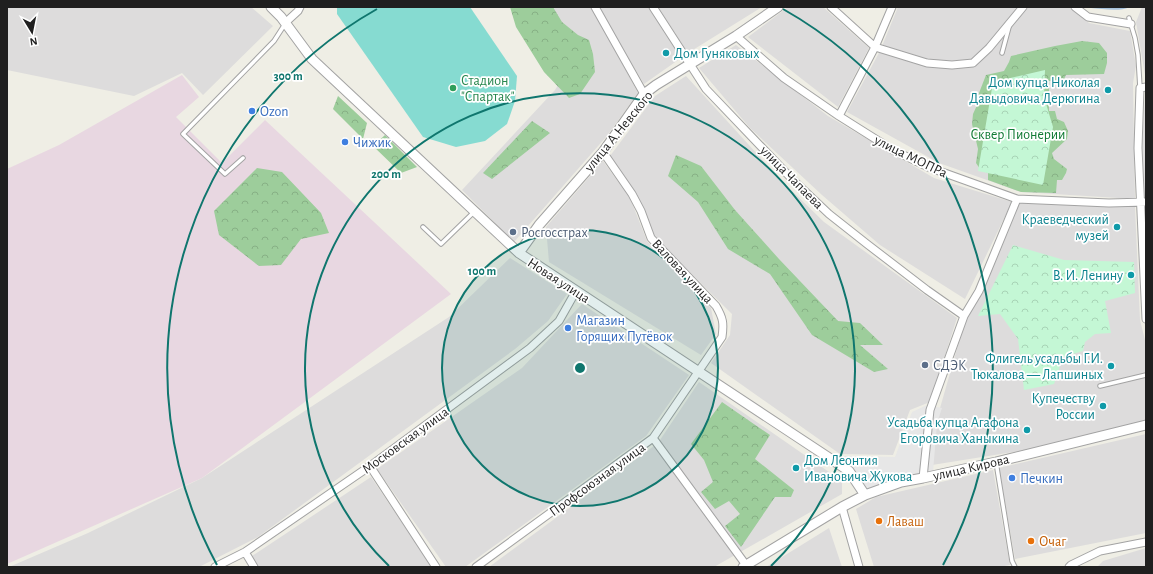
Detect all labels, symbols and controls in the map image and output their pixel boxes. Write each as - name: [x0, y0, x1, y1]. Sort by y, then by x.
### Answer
- north arrow: [12, 12, 52, 52]
- text: N: [29, 35, 38, 47]
- place label: Дом Гуняковых: [674, 47, 759, 61]
- marker: Дом Гуняковых: [661, 48, 671, 58]
- text: 300 m: [273, 70, 303, 82]
- place label: Стадион "Спартак": [461, 74, 515, 104]
- place label: Дом купца Николая Давыдовича Дерюгина: [969, 76, 1101, 106]
- marker: Стадион "Спартак": [448, 83, 458, 93]
- marker: Дом купца Николая Давыдовича Дерюгина: [1103, 85, 1113, 95]
- street label: улица А.Невского: [581, 88, 656, 175]
- place label: Ozon: [260, 105, 288, 119]
- marker: Ozon: [247, 106, 257, 116]
- park label: Сквер Пионерии: [970, 128, 1066, 142]
- street label: улица МОПРа: [871, 133, 950, 181]
- place label: Чижик: [353, 136, 392, 150]
- marker: Чижик: [340, 137, 350, 147]
- street label: улица Чапаева: [756, 143, 826, 212]
- text: 200 m: [371, 168, 401, 180]
- place label: Краеведческий музей: [1022, 213, 1109, 243]
- marker: Краеведческий музей: [1112, 222, 1122, 232]
- place label: Росгосстрах: [521, 226, 588, 240]
- marker: Росгосстрах: [508, 227, 518, 237]
- street label: Валовая улица: [649, 237, 716, 307]
- street label: Новая улица: [525, 256, 593, 306]
- text: 100 m: [468, 265, 496, 277]
- place label: В. И. Ленину: [1053, 269, 1123, 283]
- marker: В. И. Ленину: [1126, 270, 1136, 280]
- place label: Магазин Горящих Путёвок: [576, 314, 673, 344]
- marker: Магазин Горящих Путёвок: [563, 323, 573, 333]
- place label: Флигель усадьбы Г.И. Тюкалова — Лапшиных: [971, 352, 1103, 382]
- place label: СДЭК: [933, 359, 966, 373]
- marker: СДЭК: [920, 360, 930, 370]
- centre of rings: [573, 361, 587, 375]
- marker: Флигель усадьбы Г.И. Тюкалова — Лапшиных: [1106, 361, 1116, 371]
- place label: Купечеству России: [1031, 392, 1095, 422]
- marker: Купечеству России: [1098, 401, 1108, 411]
- street label: Московская улица: [360, 405, 452, 477]
- place label: Усадьба купца Агафона Егоровича Ханыкина: [887, 416, 1020, 446]
- marker: Усадьба купца Агафона Егоровича Ханыкина: [1022, 425, 1032, 435]
- street label: Профсоюзная улица: [547, 440, 649, 519]
- street label: улица Кирова: [931, 452, 1011, 484]
- place label: Дом Леонтия Ивановича Жукова: [804, 454, 913, 484]
- marker: Дом Леонтия Ивановича Жукова: [791, 463, 801, 473]
- place label: Печкин: [1020, 472, 1063, 486]
- marker: Печкин: [1007, 473, 1017, 483]
- place label: Лаваш: [887, 515, 924, 529]
- marker: Лаваш: [874, 516, 884, 526]
- place label: Очаг: [1039, 535, 1066, 549]
- marker: Очаг: [1026, 536, 1036, 546]

